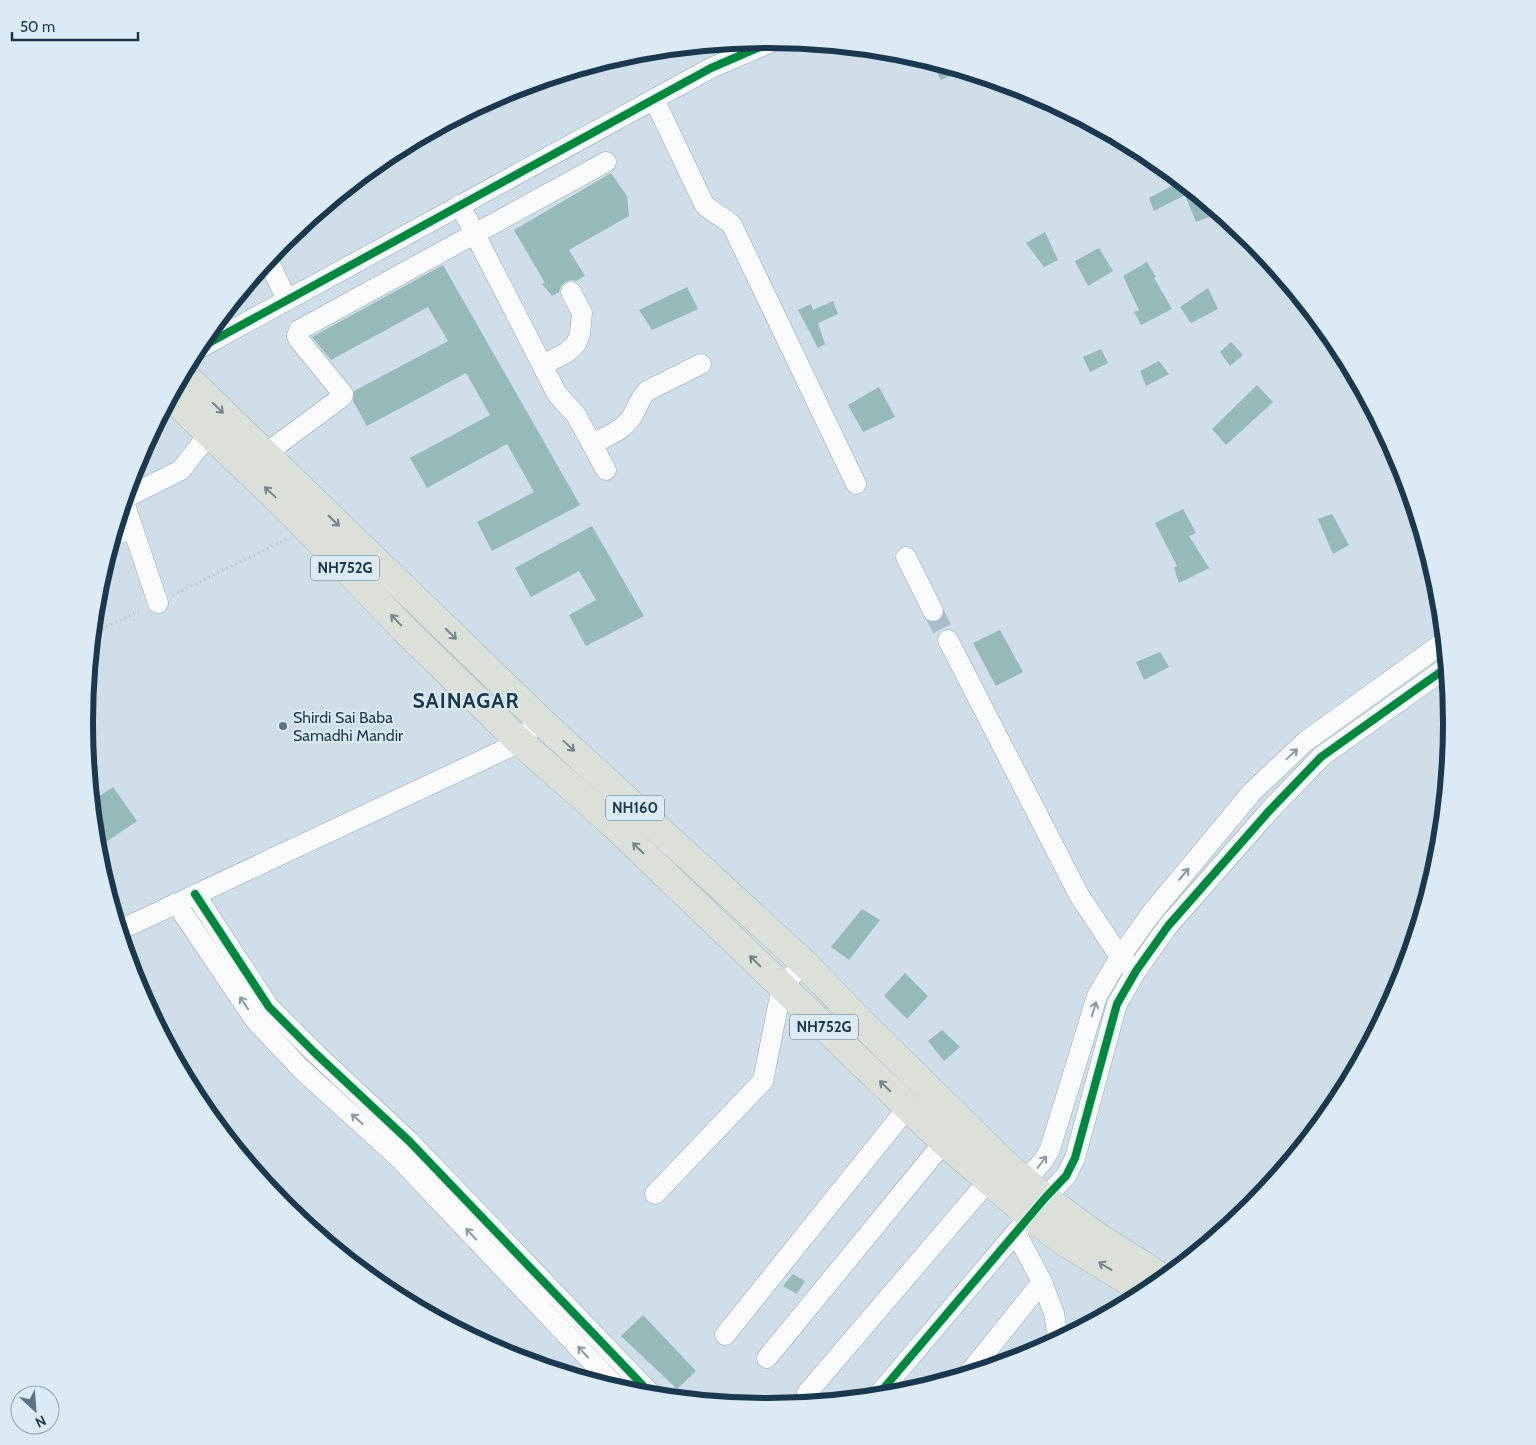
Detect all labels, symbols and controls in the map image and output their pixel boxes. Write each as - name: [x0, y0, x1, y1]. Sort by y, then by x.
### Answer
- scale bar: [12, 10, 139, 42]
- text: 50 m: [20, 18, 55, 36]
- one-way arrow: [211, 402, 224, 414]
- one-way arrow: [263, 486, 276, 498]
- one-way arrow: [328, 515, 340, 527]
- road number: NH752G: [311, 556, 379, 580]
- one-way arrow: [390, 614, 402, 627]
- one-way arrow: [445, 628, 457, 640]
- district label: SAINAGAR: [412, 688, 520, 713]
- place label: Shirdi Sai Baba Samadhi Mandir: [293, 708, 404, 745]
- marker: Shirdi Sai Baba Samadhi Mandir: [277, 720, 289, 732]
- one-way arrow: [562, 740, 575, 752]
- one-way arrow: [1286, 748, 1299, 760]
- road number: NH160: [606, 796, 664, 820]
- one-way arrow: [632, 842, 645, 854]
- one-way arrow: [1178, 868, 1189, 881]
- one-way arrow: [749, 955, 762, 967]
- one-way arrow: [239, 996, 249, 1010]
- one-way arrow: [1089, 1001, 1099, 1017]
- road number: NH752G: [790, 1014, 858, 1040]
- one-way arrow: [879, 1080, 892, 1092]
- one-way arrow: [350, 1113, 363, 1125]
- one-way arrow: [1036, 1156, 1047, 1169]
- one-way arrow: [465, 1228, 477, 1241]
- one-way arrow: [1098, 1260, 1112, 1270]
- one-way arrow: [577, 1346, 589, 1359]
- north arrow: [10, 1385, 60, 1435]
- text: N: [32, 1411, 49, 1432]

